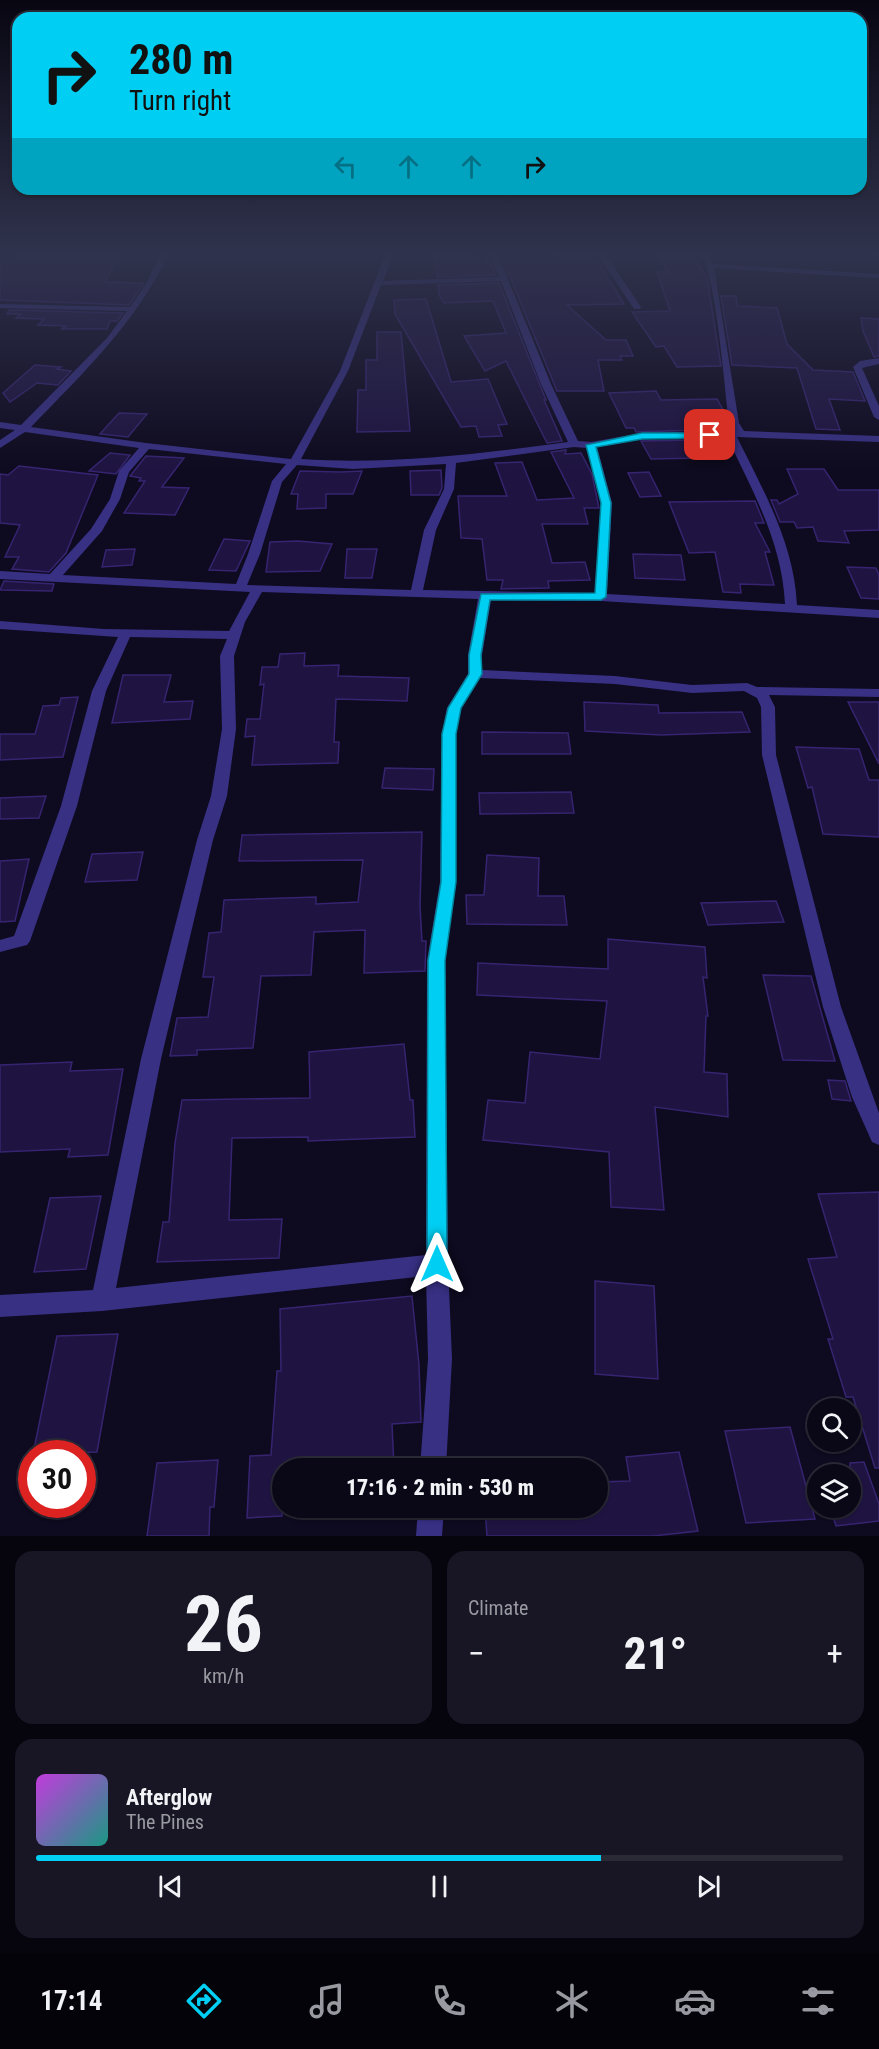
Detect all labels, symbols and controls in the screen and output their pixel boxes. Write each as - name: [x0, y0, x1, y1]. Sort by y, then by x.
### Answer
- text: 280 m: [129, 35, 234, 84]
- icon: right: [30, 36, 108, 114]
- text: Turn right: [129, 85, 231, 117]
- icon: left: [329, 150, 362, 183]
- icon: ahead: [392, 150, 425, 183]
- icon: ahead: [455, 150, 488, 183]
- icon: right: [518, 150, 551, 183]
- pin: [684, 409, 735, 460]
- icon: arrive: [693, 418, 726, 451]
- position arrow: [405, 1232, 469, 1296]
- map controls: [807, 1398, 861, 1518]
- button: search: [807, 1398, 861, 1452]
- speed limit sign: 30: [18, 1440, 96, 1518]
- button: layers: [807, 1464, 861, 1518]
- text: 17:16 · 2 min · 530 m: [346, 1475, 534, 1500]
- text: 26: [184, 1579, 263, 1670]
- text: Climate: [468, 1596, 528, 1620]
- text: 21°: [624, 1627, 687, 1680]
- text: −: [468, 1634, 485, 1673]
- text: +: [827, 1634, 843, 1673]
- text: km/h: [203, 1664, 244, 1688]
- text: Afterglow: [126, 1785, 212, 1810]
- text: The Pines: [126, 1810, 204, 1834]
- icon: previous: [154, 1870, 187, 1903]
- icon: pause: [423, 1870, 456, 1903]
- icon: next: [692, 1870, 725, 1903]
- icon: directions: [183, 1980, 225, 2022]
- icon: music: [306, 1980, 348, 2022]
- icon: phone: [428, 1980, 470, 2022]
- icon: climate: [551, 1980, 593, 2022]
- icon: car: [674, 1980, 716, 2022]
- icon: filters: [797, 1980, 839, 2022]
- text: 17:14: [40, 1985, 102, 2017]

